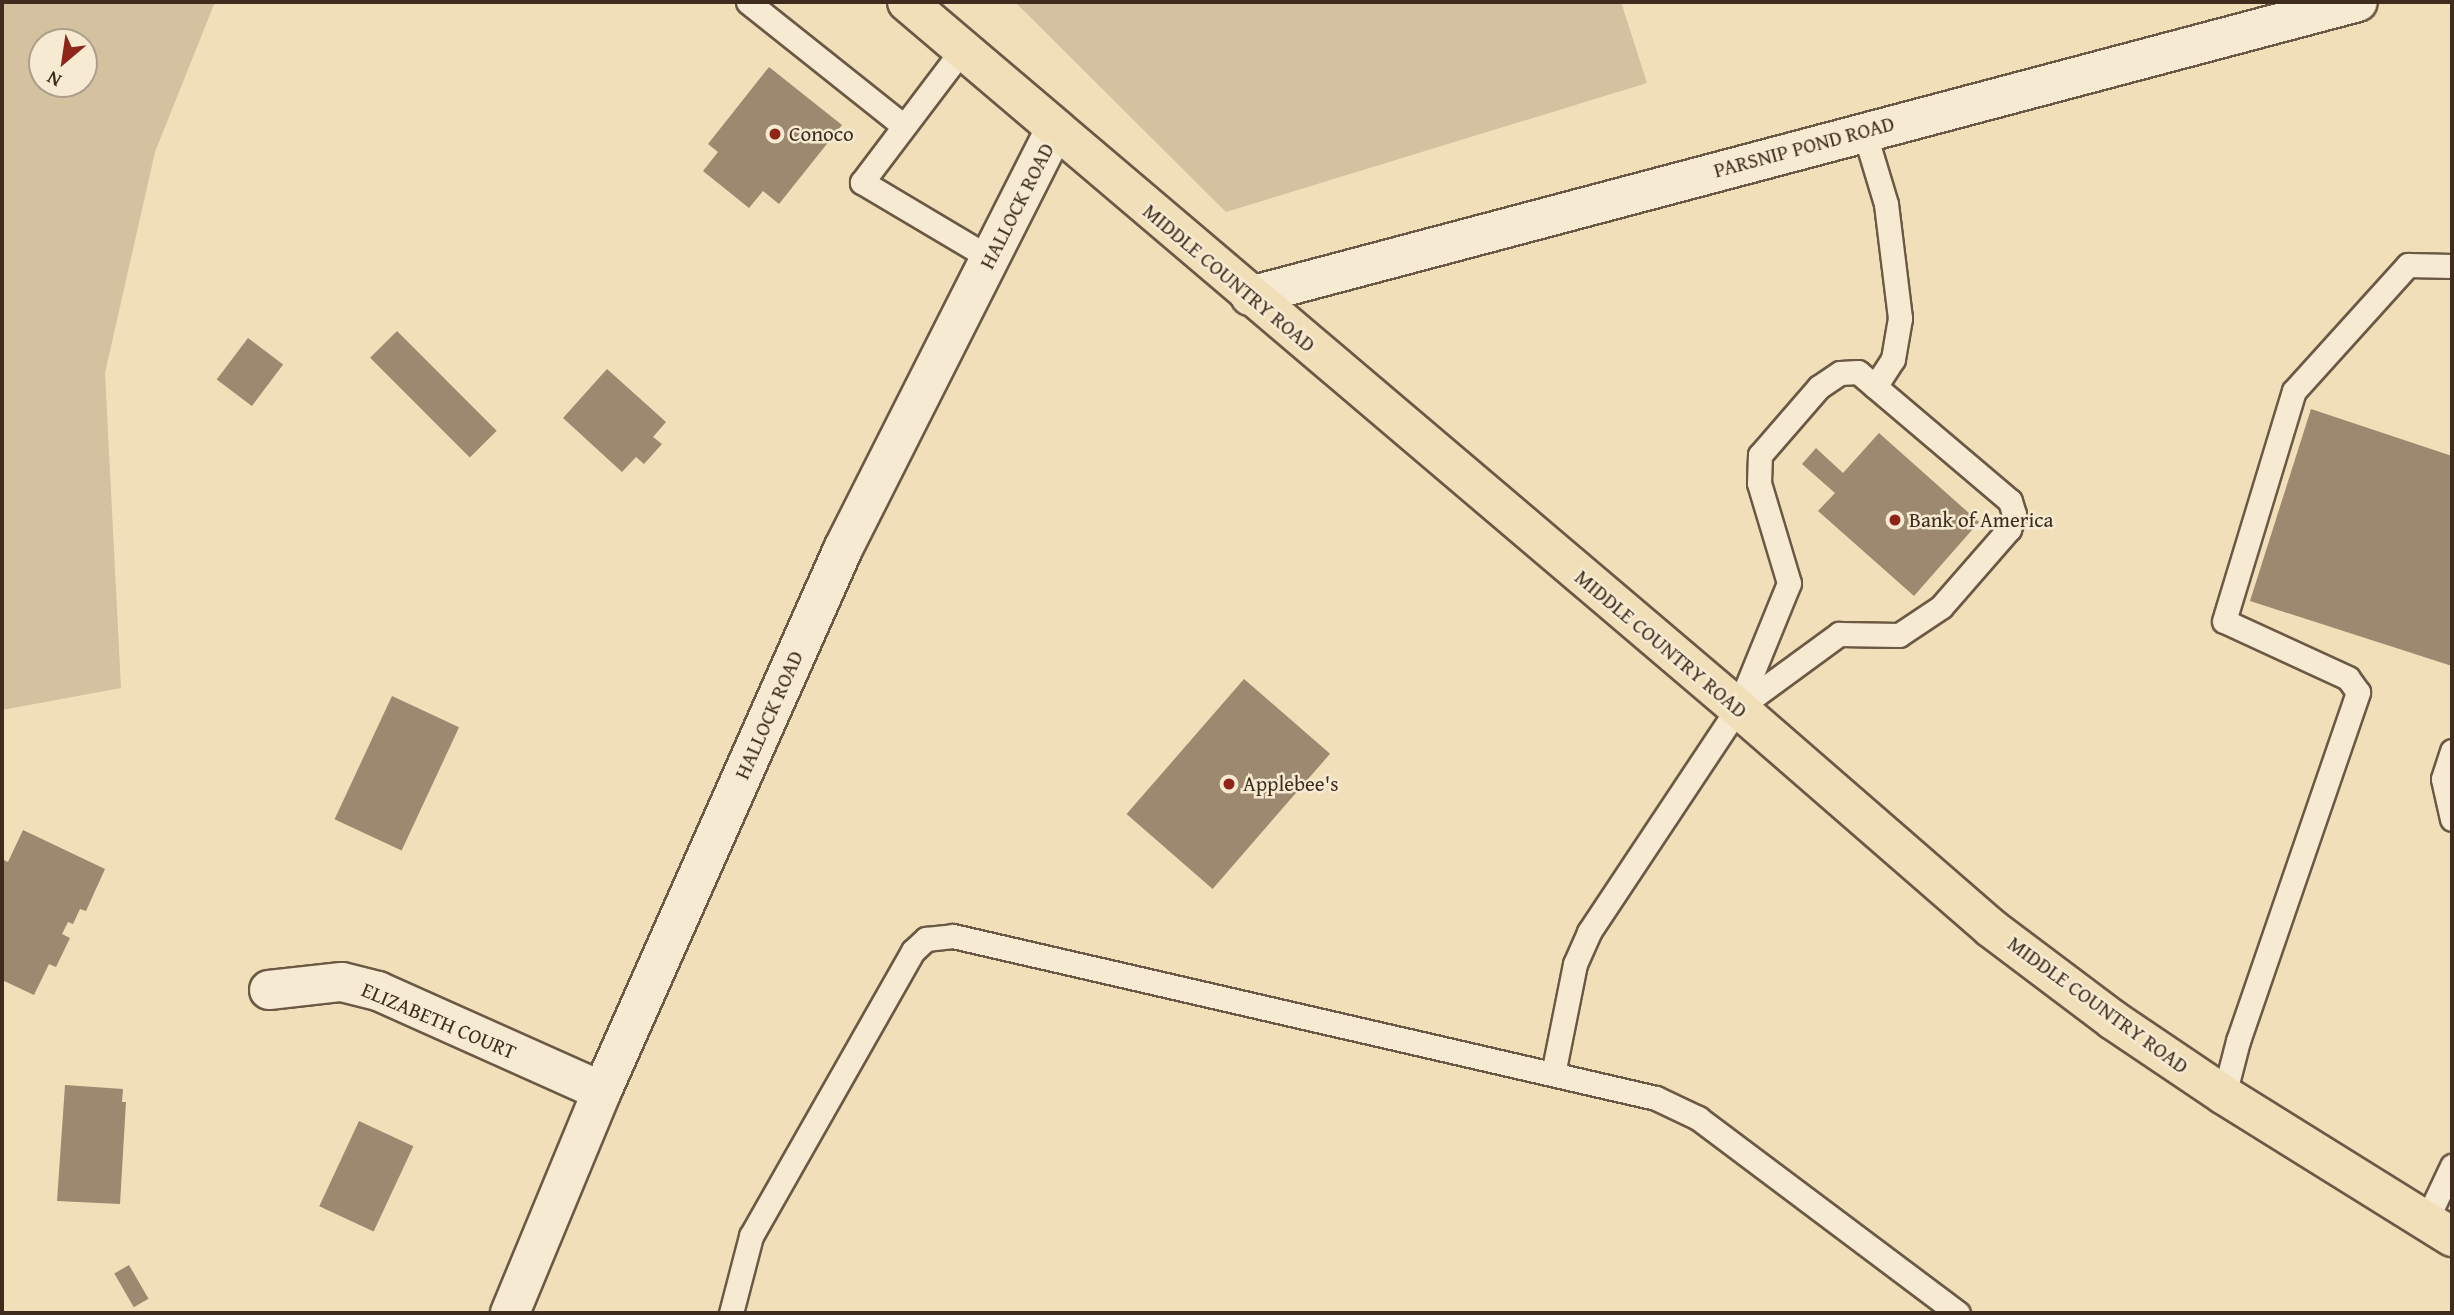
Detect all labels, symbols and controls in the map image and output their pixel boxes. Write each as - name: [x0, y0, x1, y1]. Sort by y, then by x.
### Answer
- north arrow: [28, 28, 98, 98]
- text: N: [41, 64, 66, 95]
- street label: PARSNIP POND ROAD: [1711, 111, 1897, 183]
- place label: Conoco: [789, 121, 854, 147]
- marker: Conoco: [767, 126, 783, 142]
- street label: HALLOCK ROAD: [974, 139, 1060, 273]
- street label: MIDDLE COUNTRY ROAD: [1138, 199, 1320, 357]
- place label: Bank of America: [1909, 507, 2054, 533]
- marker: Bank of America: [1887, 512, 1903, 528]
- street label: MIDDLE COUNTRY ROAD: [1570, 565, 1752, 723]
- street label: HALLOCK ROAD: [729, 647, 809, 783]
- place label: Applebee's: [1243, 771, 1338, 797]
- marker: Applebee's: [1221, 776, 1237, 792]
- street label: MIDDLE COUNTRY ROAD: [2003, 931, 2193, 1079]
- street label: ELIZABETH COURT: [358, 977, 520, 1065]

